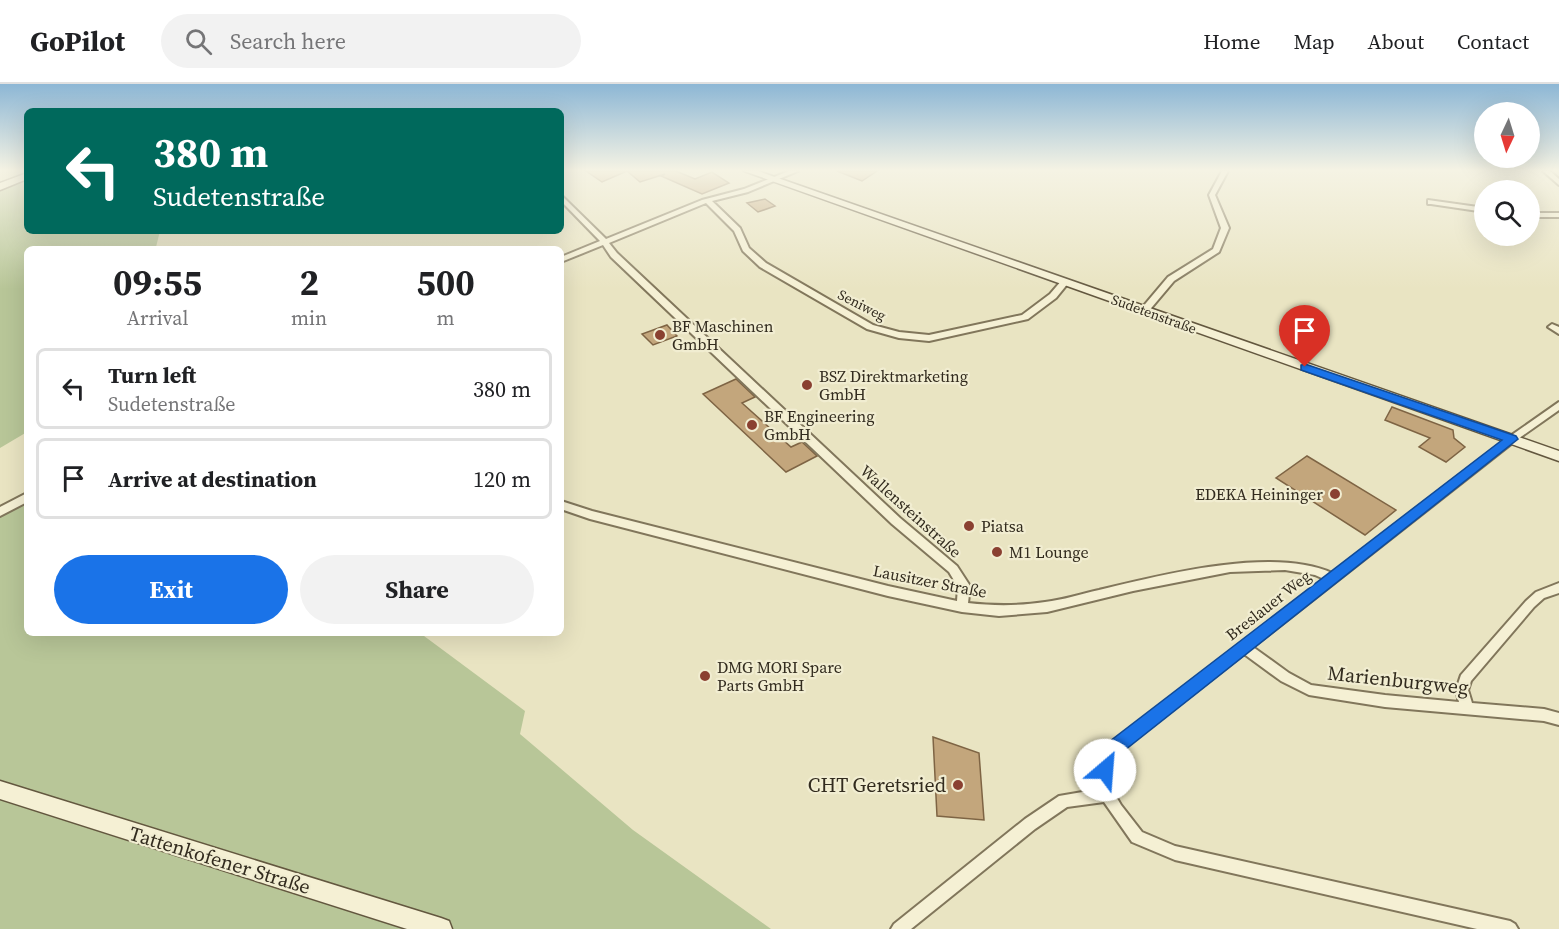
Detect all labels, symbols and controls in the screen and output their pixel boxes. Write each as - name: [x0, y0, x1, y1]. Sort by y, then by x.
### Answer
- search box: [161, 14, 581, 68]
- text: GoPilot: [30, 22, 125, 60]
- icon: search: [182, 25, 215, 58]
- text: Search here: [230, 26, 346, 56]
- text: Home: [1203, 27, 1261, 56]
- text: Map: [1294, 27, 1335, 56]
- text: About: [1368, 27, 1424, 56]
- text: Contact: [1457, 27, 1529, 56]
- north arrow: [1474, 102, 1540, 168]
- map controls: [1474, 102, 1540, 246]
- text: 380 m: [153, 123, 268, 181]
- icon: left: [54, 132, 132, 210]
- text: Sudetenstraße: [153, 178, 325, 215]
- button: search: [1474, 180, 1540, 246]
- text: 09:55: [113, 258, 202, 307]
- text: 2: [299, 258, 319, 307]
- text: 500: [416, 258, 475, 307]
- street label: Seniweg: [834, 284, 890, 326]
- street label: Sudetenstraße: [1109, 289, 1199, 339]
- text: Arrival: [127, 304, 188, 332]
- text: min: [291, 304, 327, 332]
- text: m: [437, 304, 455, 332]
- pin: [1279, 305, 1330, 367]
- icon: arrive: [1288, 314, 1321, 347]
- place label: BF Maschinen GmbH: [672, 315, 774, 355]
- marker: BF Maschinen GmbH: [653, 328, 667, 342]
- text: Turn left: [108, 360, 196, 390]
- place label: BSZ Direktmarketing GmbH: [819, 365, 968, 405]
- icon: left: [57, 372, 90, 405]
- text: 380 m: [473, 374, 531, 404]
- marker: BSZ Direktmarketing GmbH: [800, 378, 814, 392]
- text: Sudetenstraße: [108, 390, 236, 418]
- place label: BF Engineering GmbH: [764, 405, 875, 445]
- marker: BF Engineering GmbH: [745, 418, 759, 432]
- street label: Wallensteinstraße: [856, 460, 966, 562]
- icon: arrive: [57, 462, 90, 495]
- text: Arrive at destination: [108, 464, 317, 494]
- text: 120 m: [473, 464, 531, 494]
- place label: EDEKA Heininger: [1195, 483, 1323, 505]
- marker: EDEKA Heininger: [1328, 487, 1342, 501]
- place label: Piatsa: [981, 515, 1025, 537]
- marker: Piatsa: [962, 519, 976, 533]
- place label: M1 Lounge: [1009, 541, 1089, 563]
- marker: M1 Lounge: [990, 545, 1004, 559]
- button: Exit: [54, 555, 288, 624]
- button: Share: [300, 555, 534, 624]
- street label: Lausitzer Straße: [871, 559, 989, 603]
- street label: Breslauer Weg: [1221, 565, 1315, 645]
- place label: DMG MORI Spare Parts GmbH: [717, 656, 842, 696]
- street label: Marienburgweg: [1326, 659, 1470, 701]
- marker: DMG MORI Spare Parts GmbH: [698, 669, 712, 683]
- position arrow: [1073, 738, 1137, 802]
- place label: CHT Geretsried: [808, 771, 947, 799]
- marker: CHT Geretsried: [951, 778, 965, 792]
- street label: Tattenkofener Straße: [126, 819, 314, 901]

